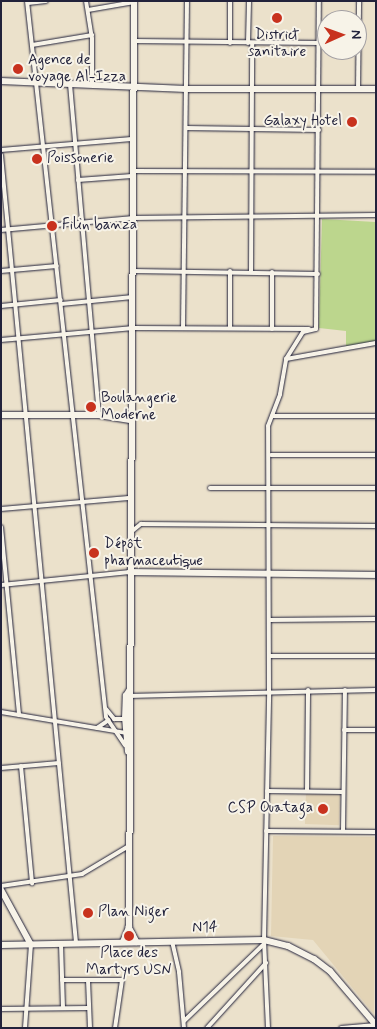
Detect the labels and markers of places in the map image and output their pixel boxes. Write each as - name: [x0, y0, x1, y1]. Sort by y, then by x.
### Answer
- marker: District sanitaire: [271, 12, 283, 24]
- place label: District sanitaire: [248, 26, 306, 61]
- place label: Agence de voyage Al-Izza: [28, 51, 126, 86]
- marker: Agence de voyage Al-Izza: [12, 63, 24, 75]
- place label: Galaxy Hotel: [264, 113, 342, 131]
- marker: Galaxy Hotel: [346, 116, 358, 128]
- place label: Poissonerie: [47, 150, 114, 168]
- marker: Poissonerie: [31, 153, 43, 165]
- place label: Filin banza: [62, 217, 132, 235]
- marker: Filin banza: [46, 220, 58, 232]
- place label: Boulangerie Moderne: [101, 389, 177, 424]
- marker: Boulangerie Moderne: [85, 401, 97, 413]
- place label: Dépôt pharmaceutique: [104, 535, 203, 570]
- marker: Dépôt pharmaceutique: [88, 547, 100, 559]
- place label: CSP Ouataga: [228, 800, 313, 818]
- marker: CSP Ouataga: [317, 803, 329, 815]
- place label: Plan Niger: [98, 904, 168, 922]
- marker: Plan Niger: [82, 907, 94, 919]
- marker: Place des Martyrs USN: [123, 930, 135, 942]
- place label: Place des Martyrs USN: [86, 944, 172, 979]

